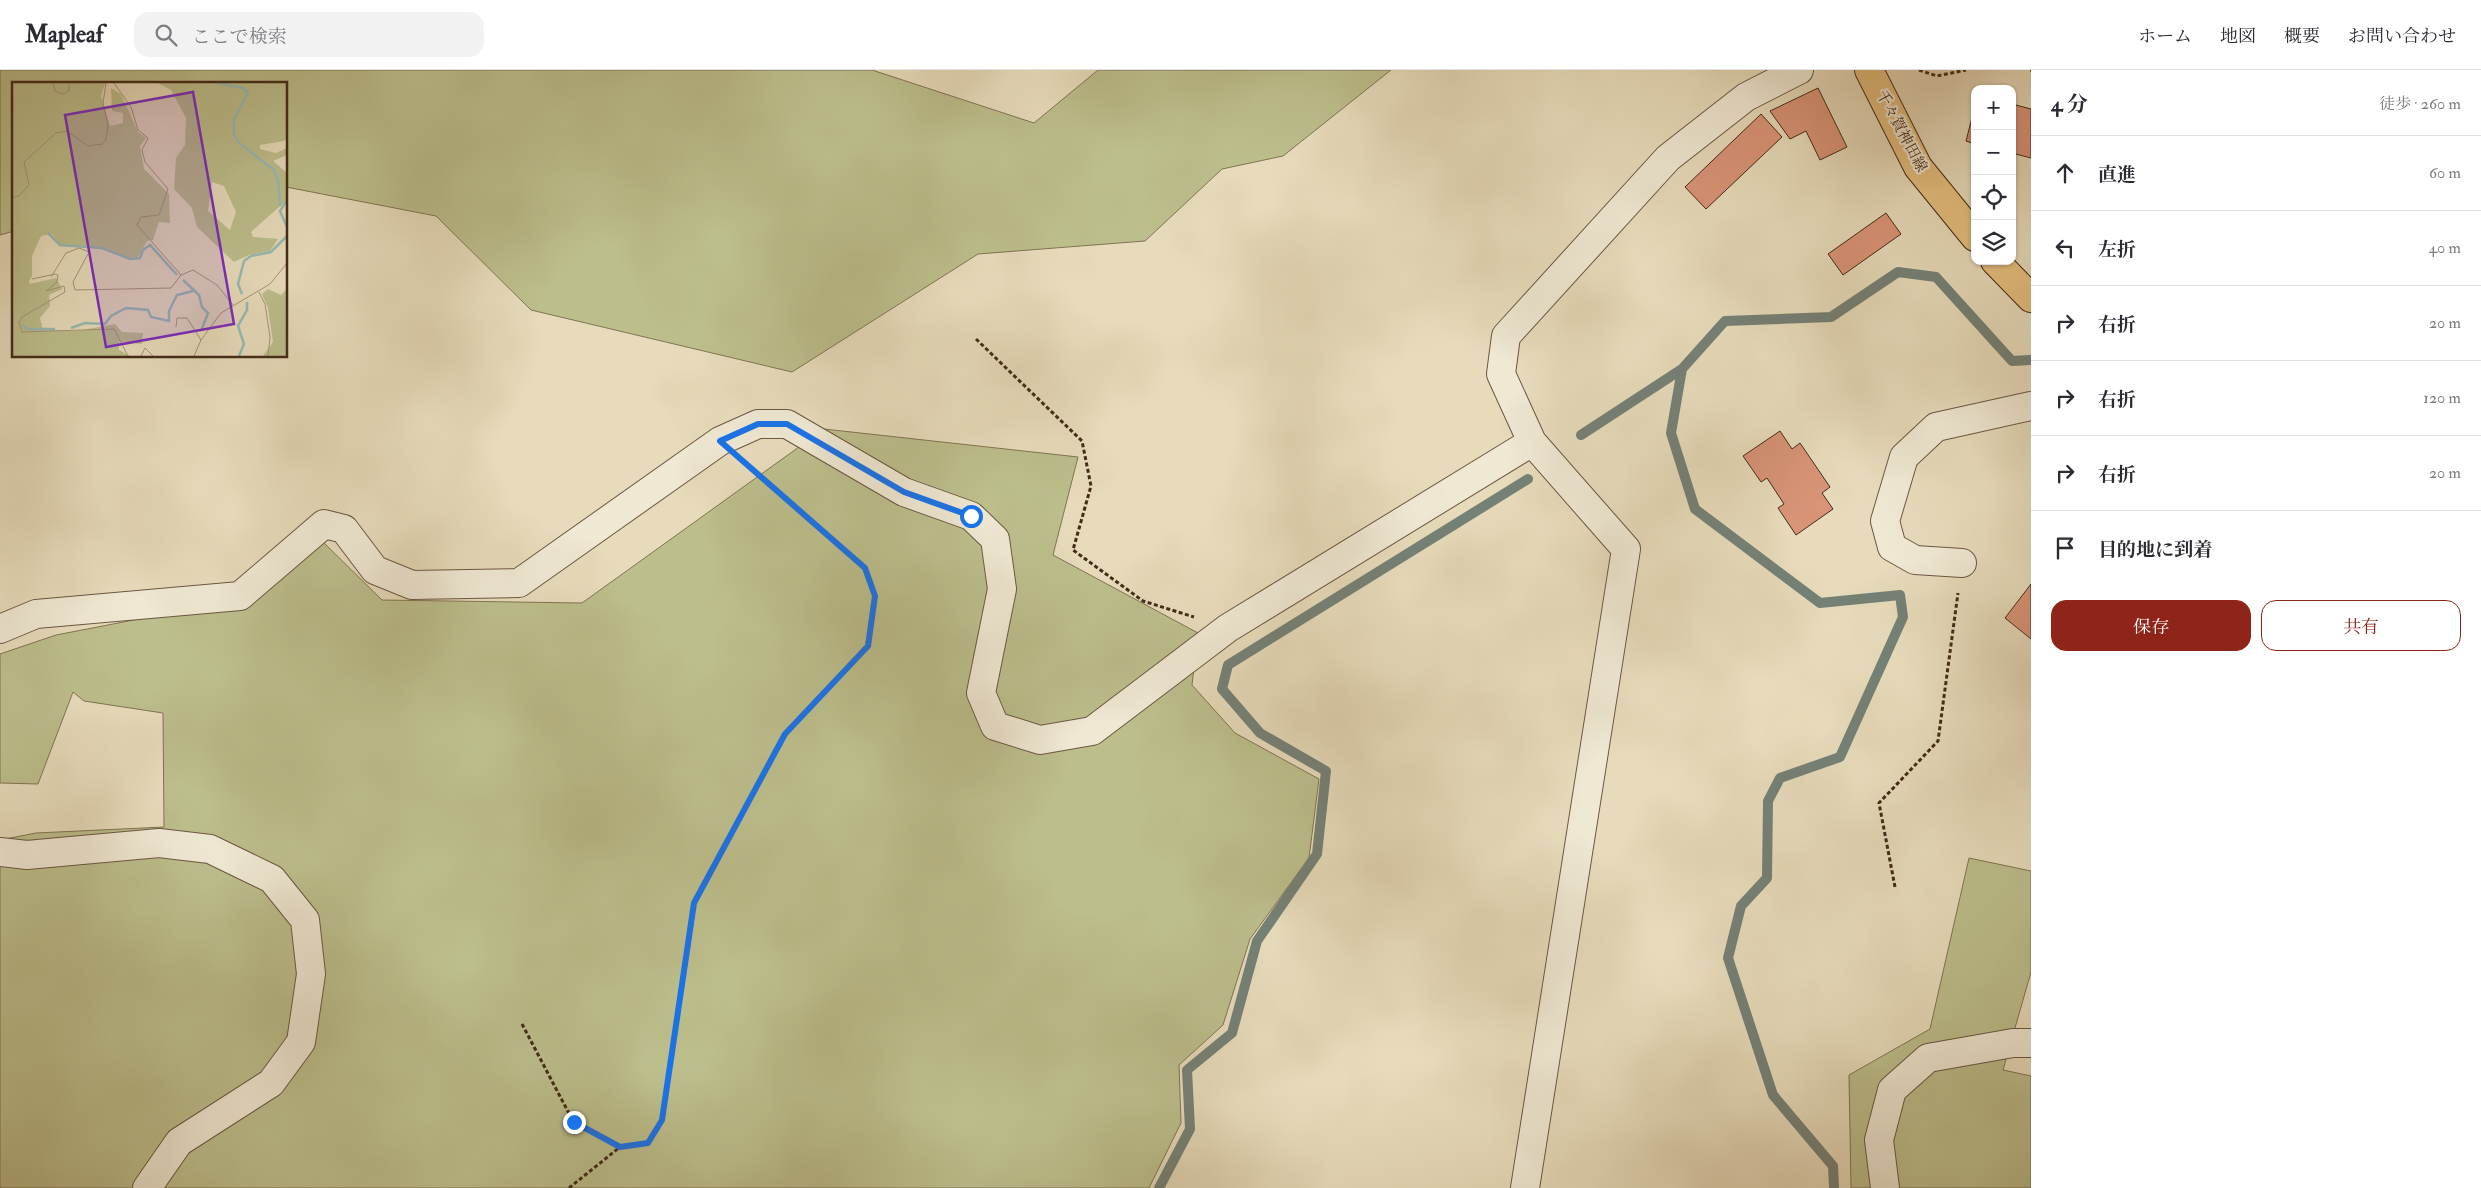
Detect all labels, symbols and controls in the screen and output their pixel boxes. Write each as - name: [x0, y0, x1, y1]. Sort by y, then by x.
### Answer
- search box: [134, 12, 484, 57]
- text: Mapleaf: [25, 19, 104, 50]
- icon: search: [152, 21, 180, 49]
- text: ここで検索: [192, 25, 287, 49]
- text: ホーム: [2138, 25, 2192, 48]
- text: 地図: [2220, 25, 2256, 48]
- text: 概要: [2284, 25, 2320, 48]
- text: お問い合わせ: [2348, 25, 2456, 48]
- inset map: [12, 82, 288, 358]
- map controls: [1971, 85, 2016, 265]
- button: +: [1971, 85, 2016, 130]
- street label: 千々賀神田線: [1872, 87, 1931, 175]
- text: 4 分: [2051, 91, 2088, 118]
- text: 徒歩 · 260 m: [2379, 94, 2461, 114]
- button: −: [1971, 130, 2016, 175]
- icon: ahead: [2051, 159, 2079, 187]
- text: 直進: [2098, 163, 2136, 187]
- text: 60 m: [2429, 163, 2461, 183]
- button: locate: [1971, 175, 2016, 220]
- button: layers: [1971, 220, 2016, 265]
- icon: left: [2051, 234, 2079, 262]
- text: 左折: [2098, 238, 2136, 262]
- text: 40 m: [2428, 238, 2461, 258]
- icon: right: [2051, 309, 2079, 337]
- text: 右折: [2098, 313, 2136, 337]
- text: 20 m: [2429, 313, 2461, 333]
- icon: right: [2051, 384, 2079, 412]
- text: 右折: [2098, 388, 2136, 412]
- text: 120 m: [2423, 388, 2461, 408]
- icon: right: [2051, 459, 2079, 487]
- text: 右折: [2098, 463, 2136, 487]
- text: 20 m: [2429, 463, 2461, 483]
- route start: [960, 505, 983, 528]
- icon: arrive: [2051, 534, 2079, 562]
- text: 目的地に到着: [2098, 538, 2212, 562]
- button: 保存: [2051, 600, 2251, 651]
- button: 共有: [2261, 600, 2461, 651]
- route end: [563, 1111, 586, 1134]

